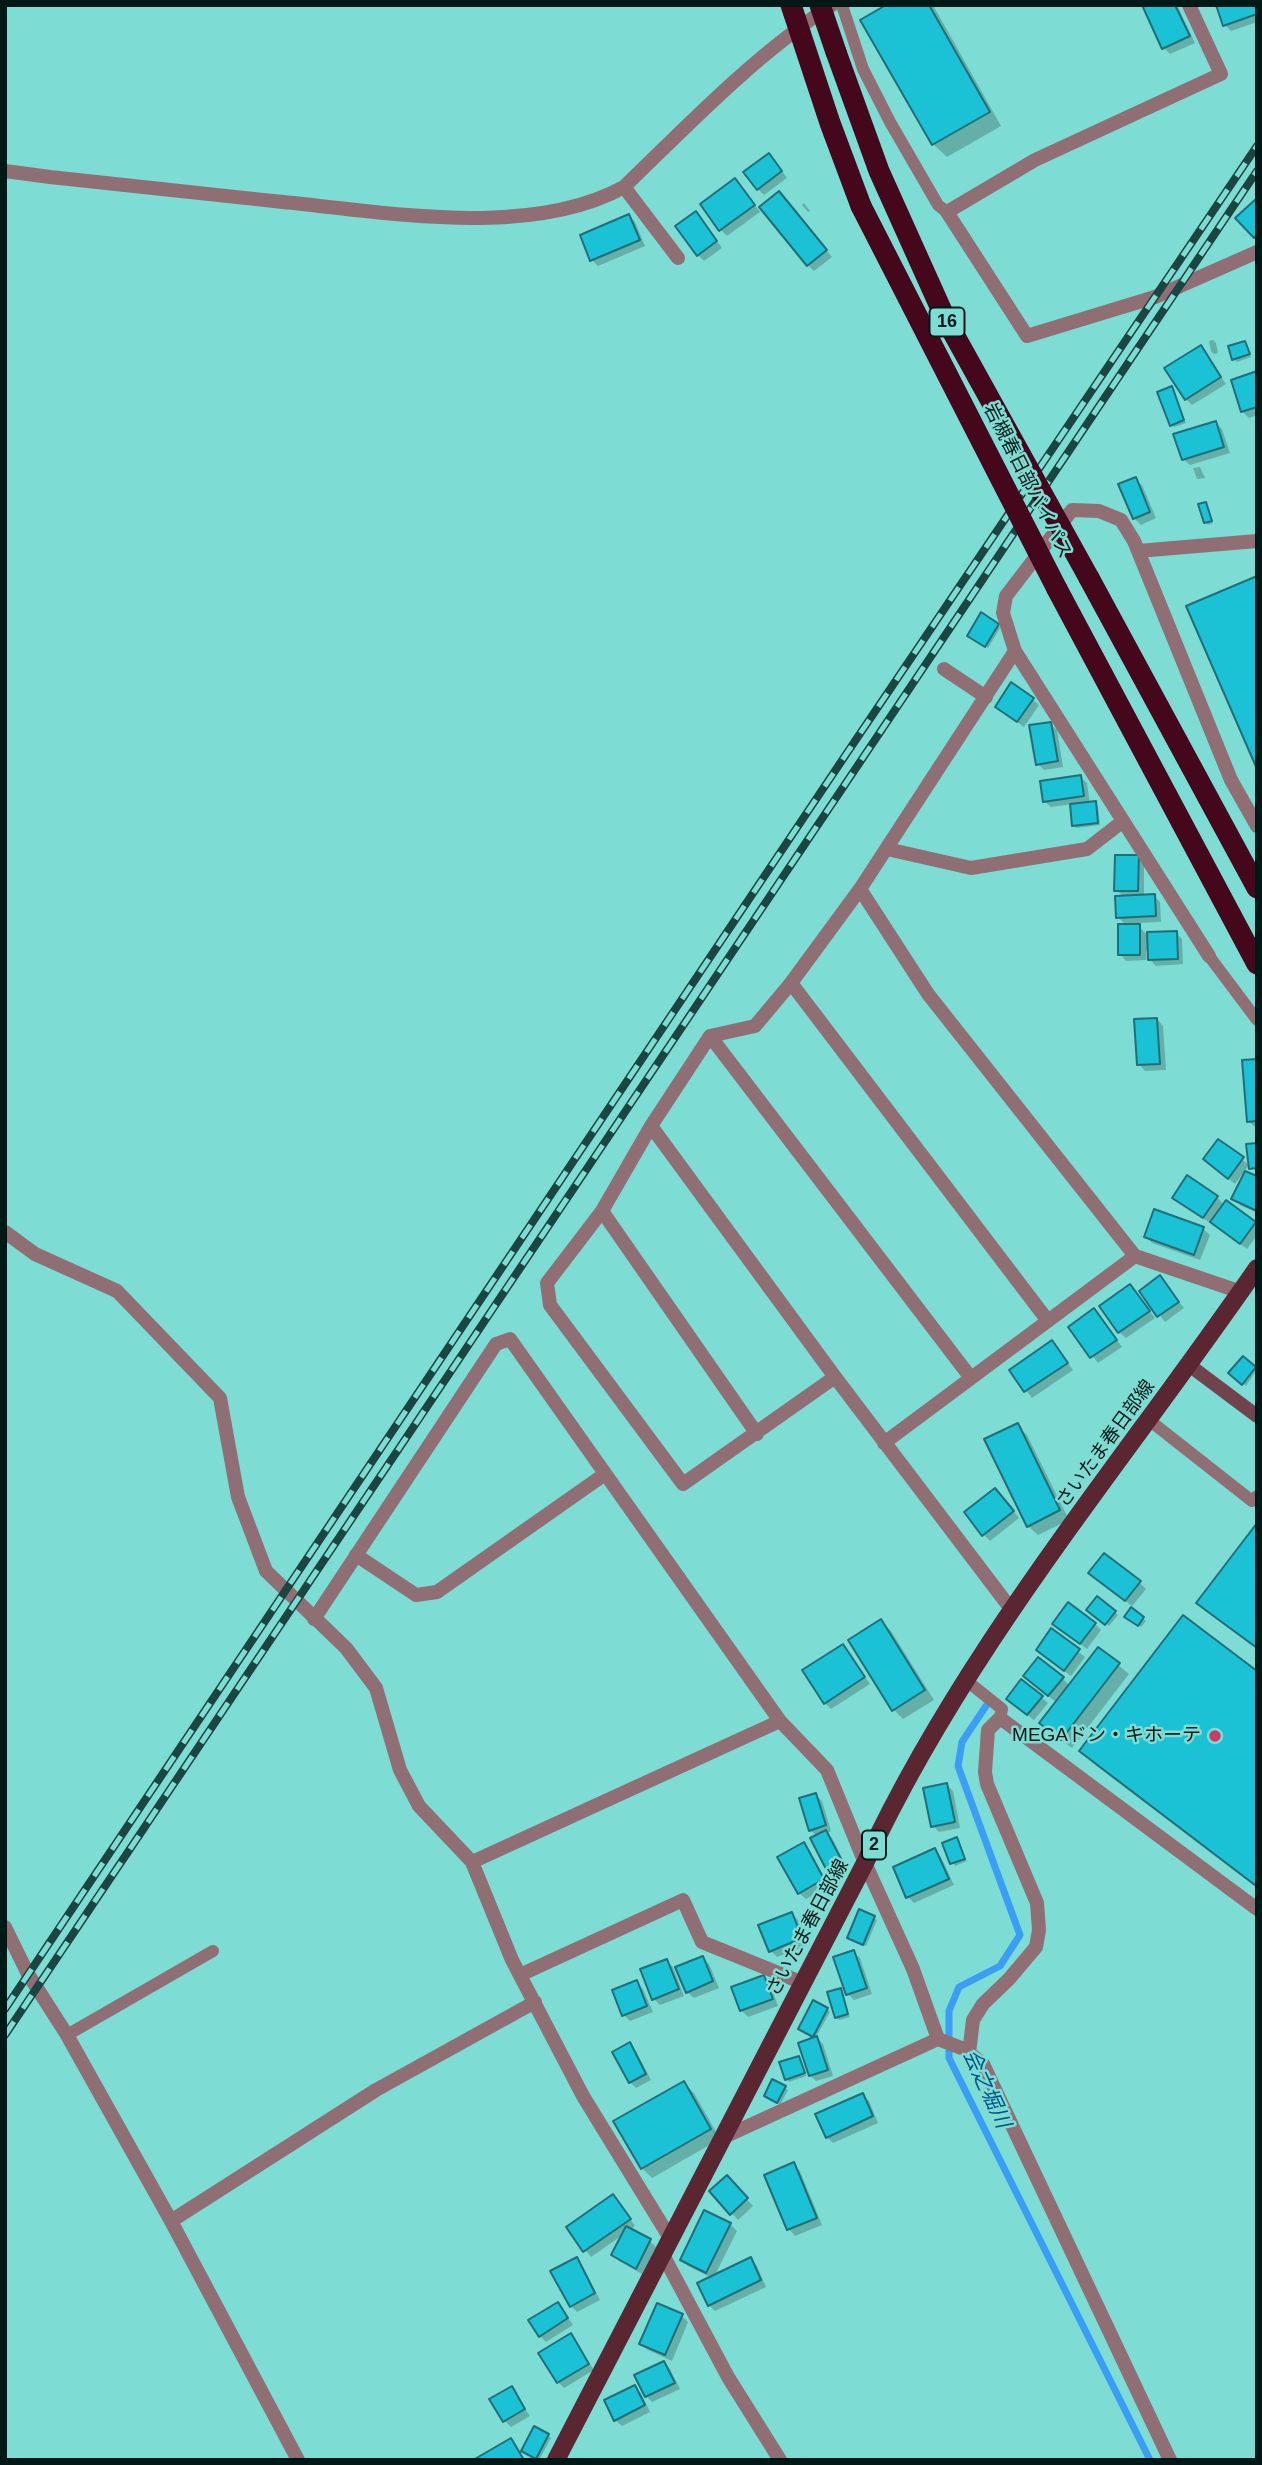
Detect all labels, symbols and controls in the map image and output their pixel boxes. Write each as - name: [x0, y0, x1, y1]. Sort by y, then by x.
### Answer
- road number: 16: [930, 308, 964, 336]
- street label: 岩槻春日部バイパス: [978, 400, 1076, 562]
- street label: さいたま春日部線: [1052, 1376, 1160, 1512]
- place label: MEGAドン・キホーテ: [1012, 1725, 1201, 1747]
- marker: MEGAドン・キホーテ: [1207, 1728, 1223, 1744]
- road number: 2: [862, 1830, 886, 1859]
- street label: さいたま春日部線: [762, 1856, 854, 2000]
- water label: 会之堀川: [957, 2046, 1015, 2132]

